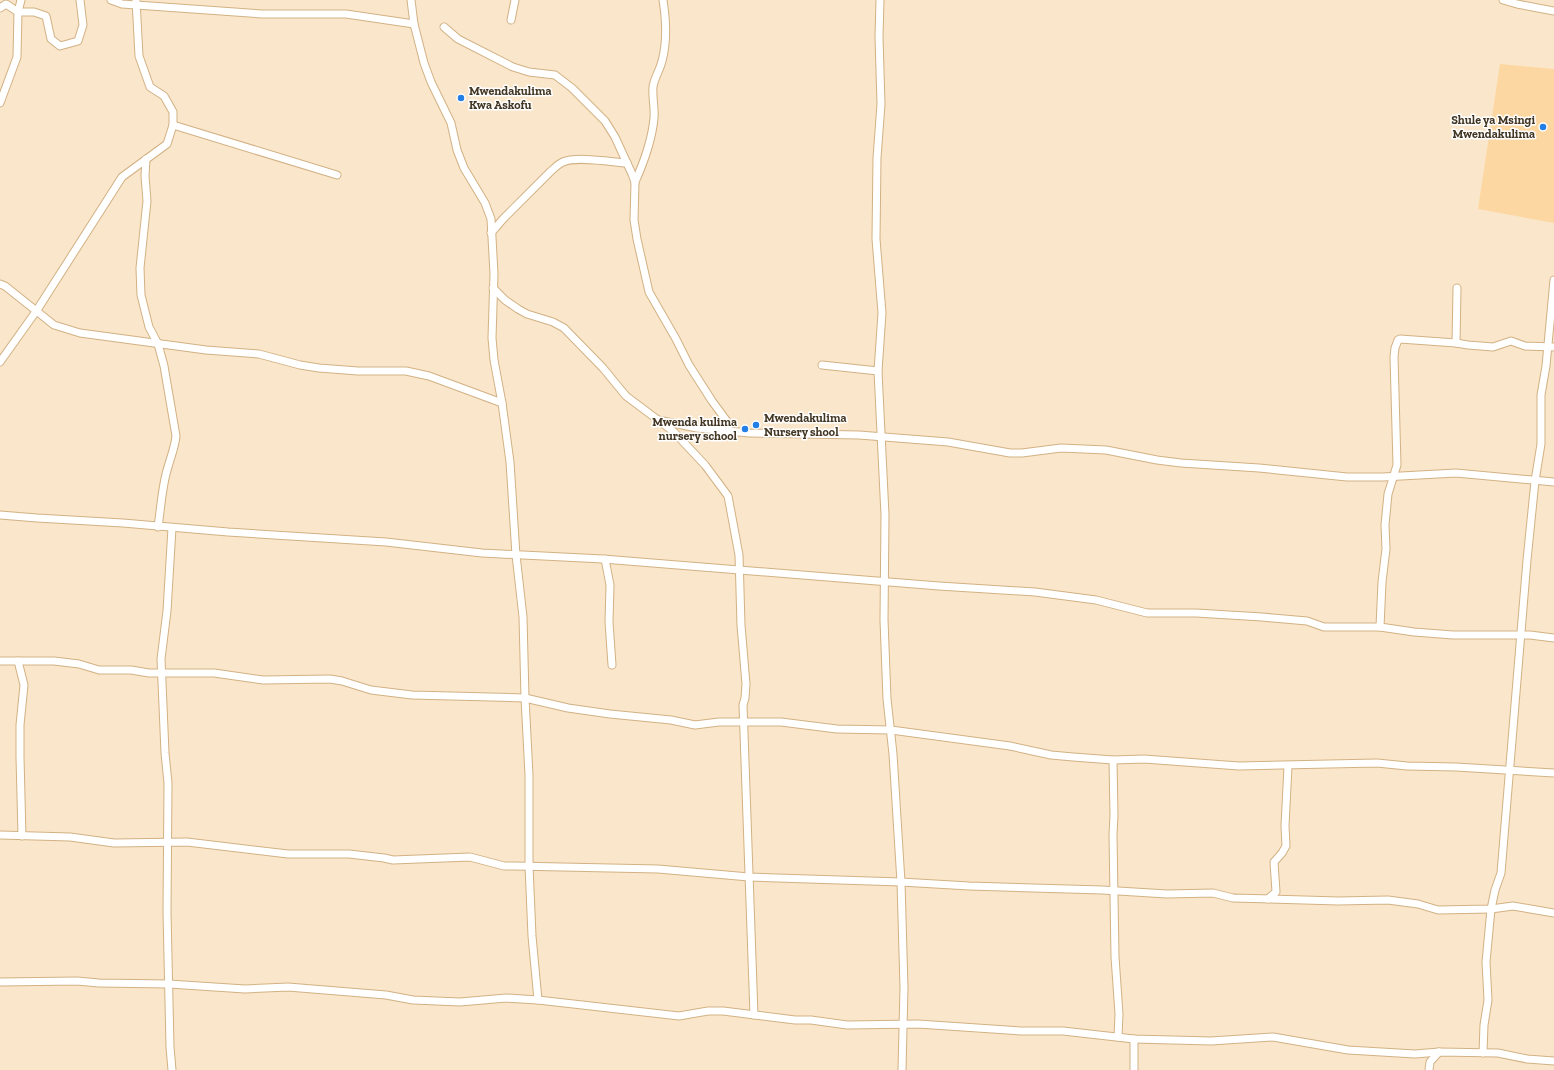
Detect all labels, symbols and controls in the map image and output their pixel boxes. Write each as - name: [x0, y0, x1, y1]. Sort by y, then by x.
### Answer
- place label: Mwendakulima Kwa Askofu: [469, 84, 551, 112]
- marker: Mwendakulima Kwa Askofu: [456, 93, 466, 103]
- place label: Shule ya Msingi Mwendakulima: [1451, 113, 1535, 141]
- marker: Shule ya Msingi Mwendakulima: [1538, 122, 1548, 132]
- place label: Mwendakulima Nursery shool: [764, 411, 846, 439]
- place label: Mwenda kulima nursery school: [652, 415, 738, 443]
- marker: Mwendakulima Nursery shool: [751, 420, 761, 430]
- marker: Mwenda kulima nursery school: [740, 424, 750, 434]

